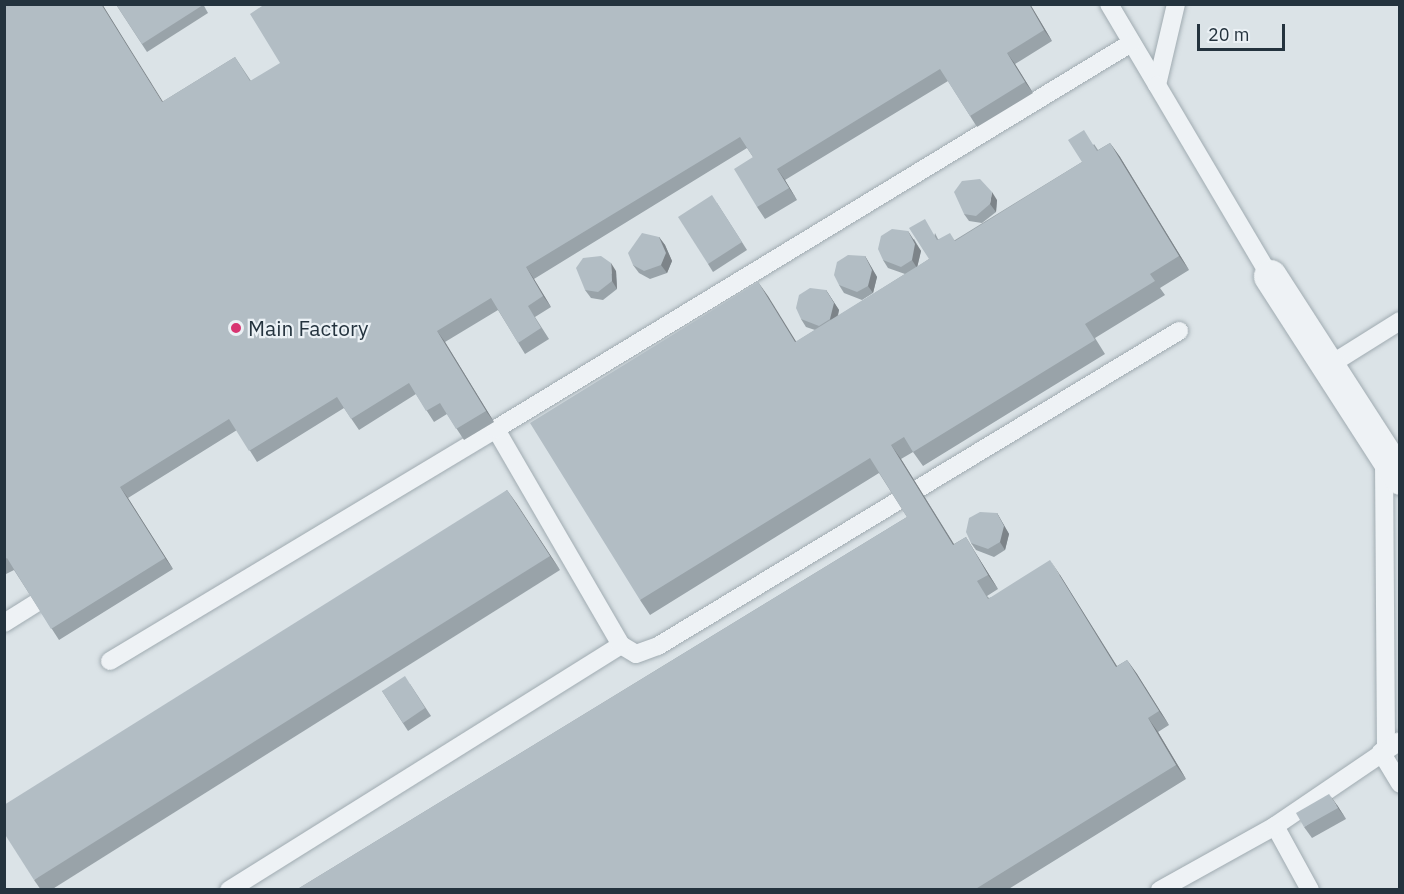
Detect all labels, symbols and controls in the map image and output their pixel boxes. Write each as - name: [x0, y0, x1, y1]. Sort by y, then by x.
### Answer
- scale bar: [1200, 12, 1288, 50]
- text: 20 m: [1208, 23, 1250, 46]
- place label: Main Factory: [248, 315, 369, 341]
- marker: Main Factory: [229, 321, 243, 335]

